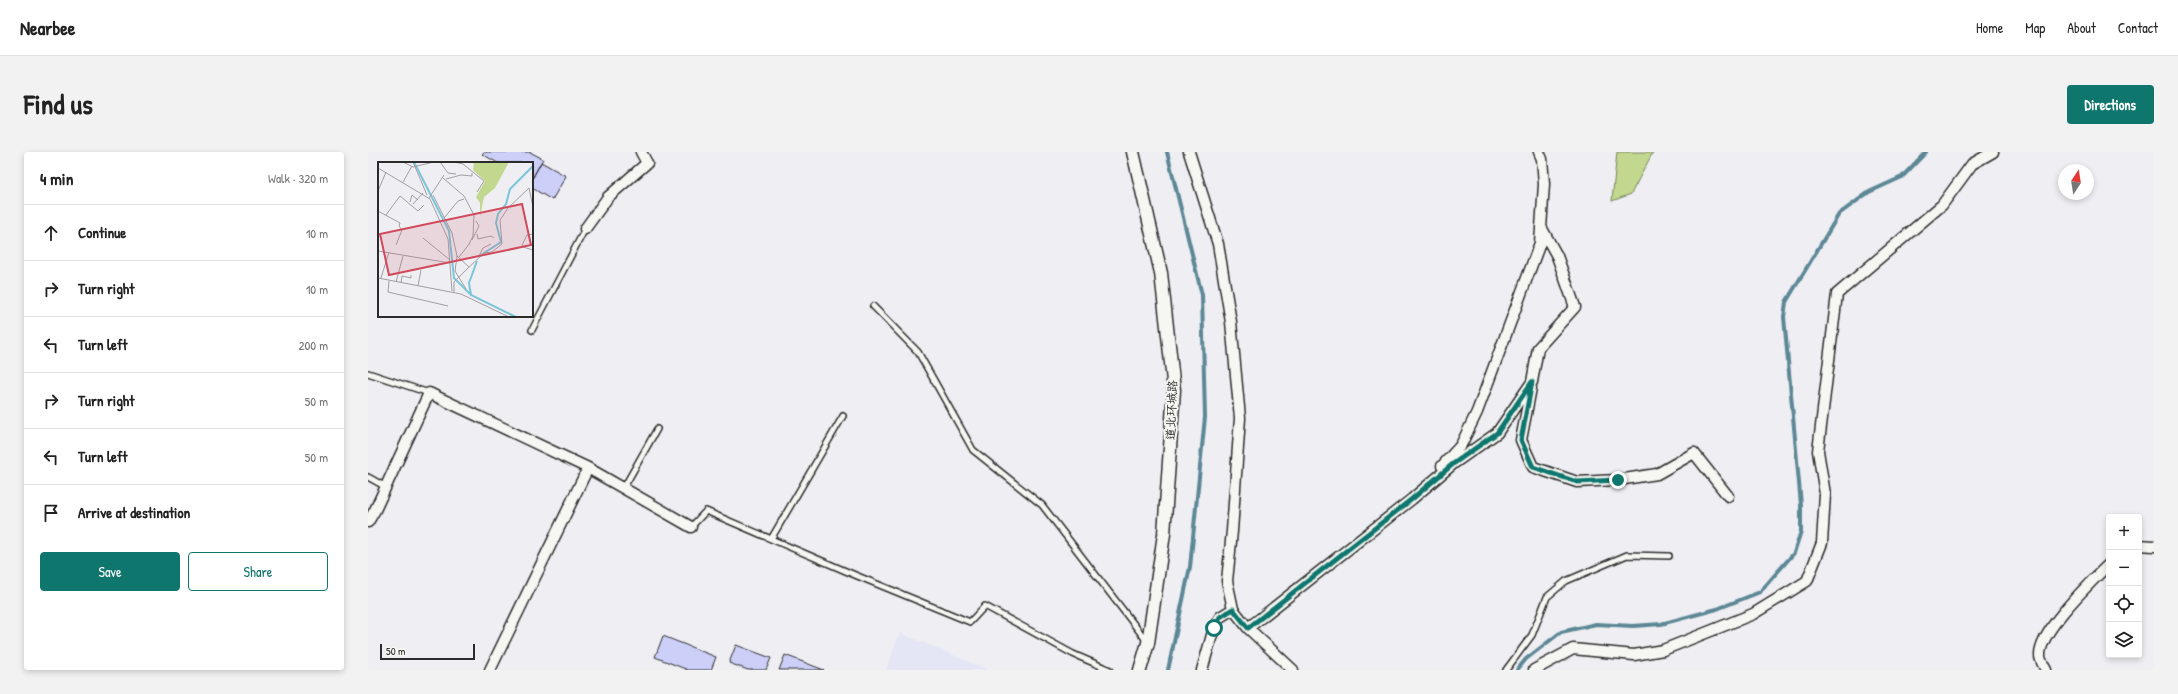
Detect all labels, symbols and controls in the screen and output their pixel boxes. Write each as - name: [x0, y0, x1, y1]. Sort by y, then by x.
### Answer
- text: Nearbee: [20, 15, 75, 41]
- text: Home: [1976, 18, 2003, 37]
- text: Map: [2025, 18, 2045, 37]
- text: About: [2067, 18, 2096, 37]
- text: Contact: [2118, 18, 2158, 37]
- text: Find us: [24, 85, 93, 123]
- button: Directions: [2067, 85, 2154, 124]
- inset map: [378, 162, 533, 317]
- north arrow: [2058, 164, 2094, 200]
- text: 4 min: [40, 167, 73, 190]
- text: Walk · 320 m: [268, 169, 328, 187]
- icon: ahead: [40, 222, 62, 244]
- text: Continue: [78, 222, 126, 243]
- text: 10 m: [306, 224, 328, 242]
- icon: right: [40, 278, 62, 300]
- text: Turn right: [78, 278, 134, 299]
- text: 10 m: [306, 280, 328, 298]
- icon: left: [40, 334, 62, 356]
- text: Turn left: [78, 334, 128, 355]
- text: 200 m: [298, 336, 328, 354]
- street label: 道北环城路: [1161, 380, 1181, 440]
- icon: right: [40, 390, 62, 412]
- text: Turn right: [78, 390, 134, 411]
- text: 50 m: [305, 392, 328, 410]
- icon: left: [40, 446, 62, 468]
- text: Turn left: [78, 446, 128, 467]
- text: 50 m: [305, 448, 328, 466]
- route end: [1609, 471, 1627, 489]
- icon: arrive: [40, 502, 62, 524]
- text: Arrive at destination: [78, 502, 190, 523]
- map controls: [2106, 514, 2142, 658]
- button: +: [2106, 514, 2142, 550]
- button: −: [2106, 550, 2142, 586]
- button: Save: [40, 552, 180, 591]
- button: Share: [188, 552, 328, 591]
- button: locate: [2106, 586, 2142, 622]
- route start: [1205, 619, 1223, 637]
- button: layers: [2106, 622, 2142, 658]
- scale bar: [380, 642, 475, 661]
- text: 50 m: [386, 644, 406, 658]

